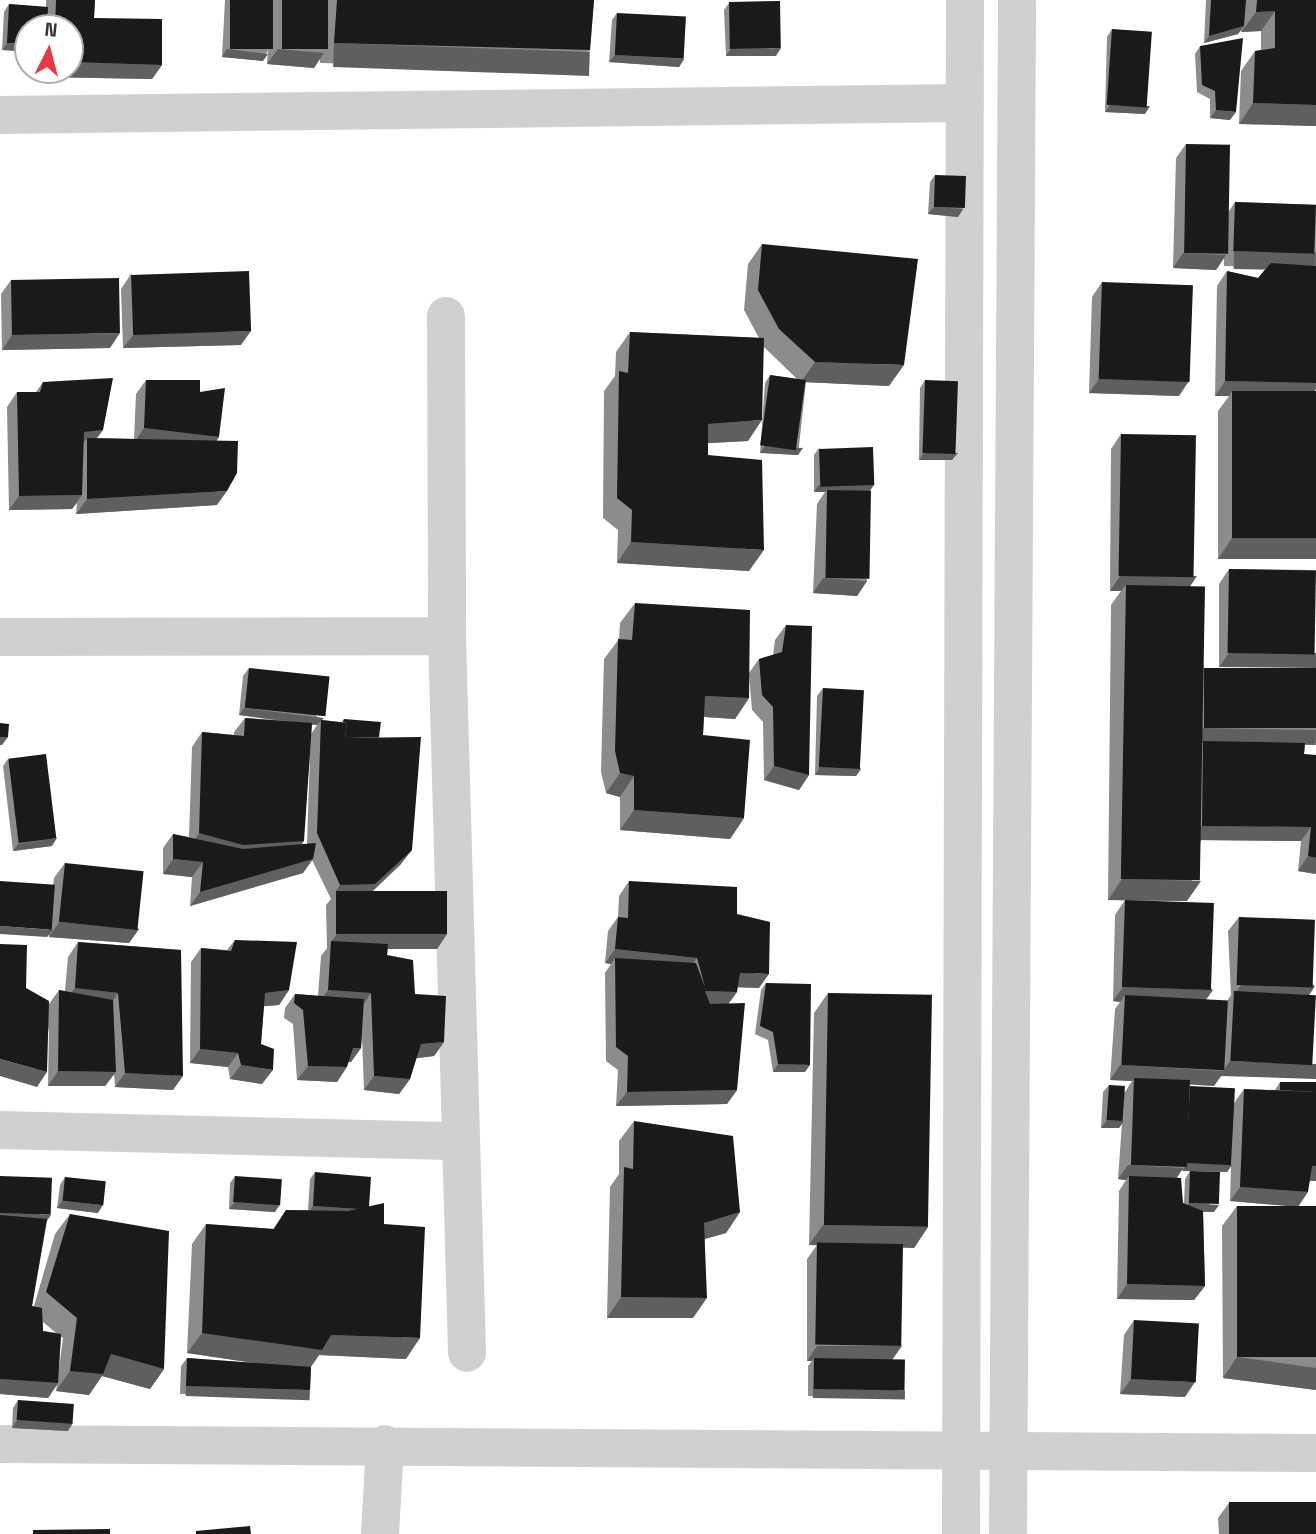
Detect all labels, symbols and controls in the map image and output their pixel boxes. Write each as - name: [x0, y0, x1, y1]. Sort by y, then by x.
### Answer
- north arrow: [14, 14, 84, 84]
- text: N: [43, 17, 59, 43]

